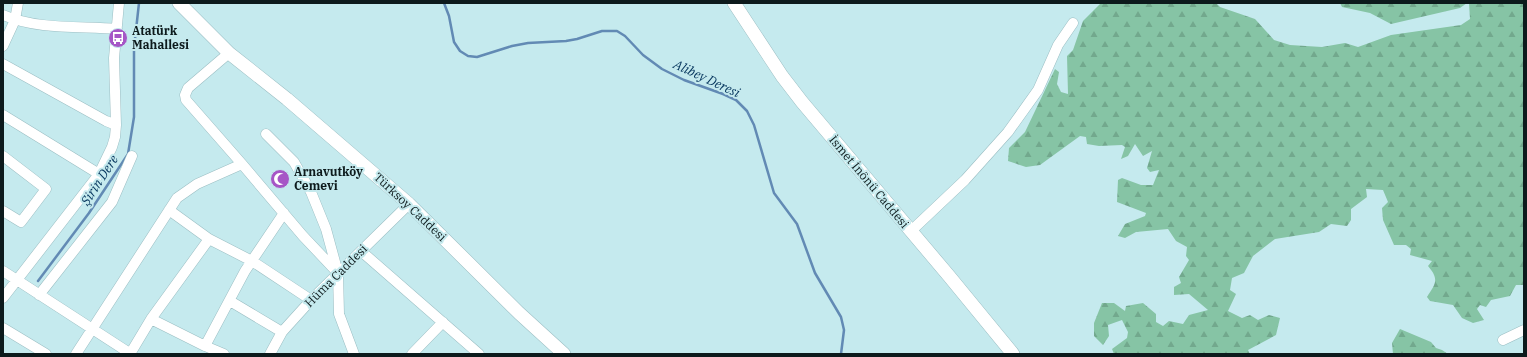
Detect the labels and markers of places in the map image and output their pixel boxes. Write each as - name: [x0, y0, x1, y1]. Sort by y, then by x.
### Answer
- place label: Atatürk Mahallesi: [132, 23, 189, 52]
- bus stop icon: Atatürk Mahallesi: [107, 27, 129, 49]
- place label: Arnavutköy Cemevi: [294, 164, 363, 193]
- mosque icon: Arnavutköy Cemevi: [269, 168, 291, 190]

